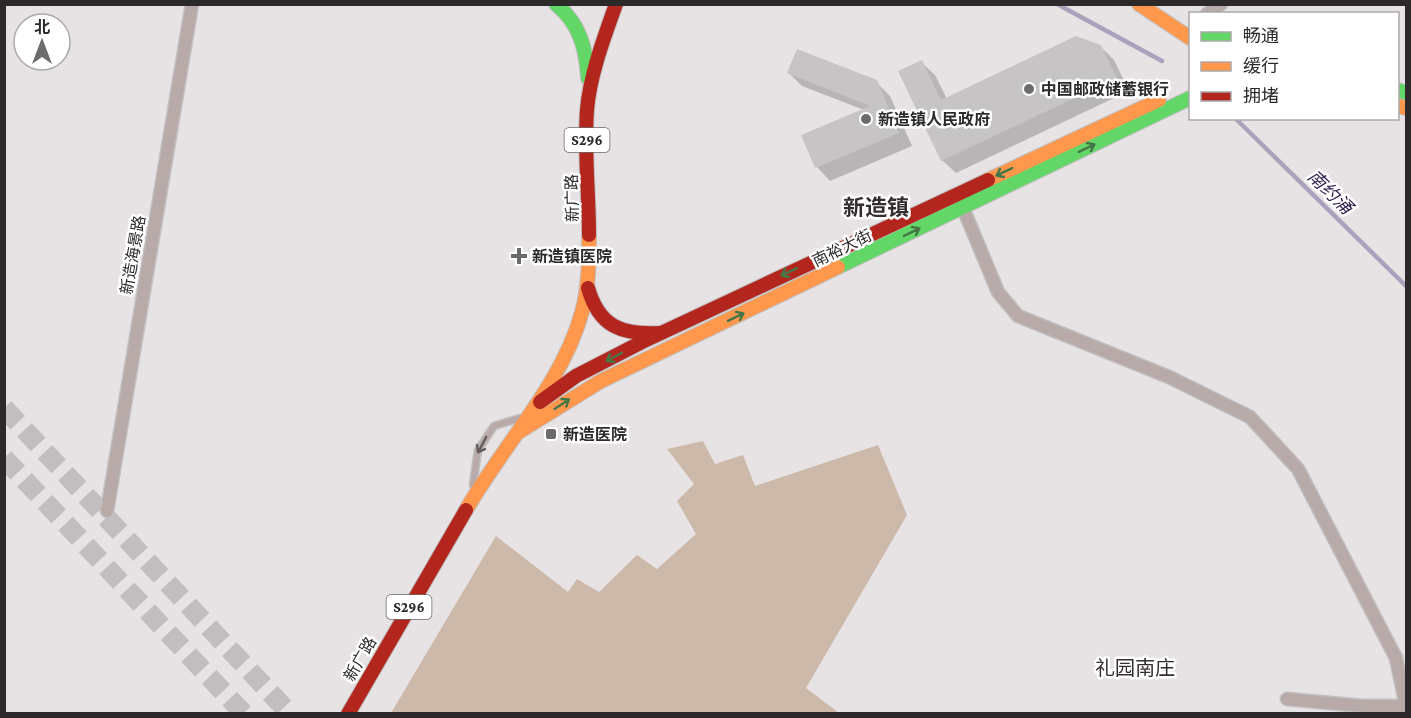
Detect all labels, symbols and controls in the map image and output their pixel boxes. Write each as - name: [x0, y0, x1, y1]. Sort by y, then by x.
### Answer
- north arrow: [12, 12, 72, 72]
- legend: [1189, 12, 1399, 120]
- text: 北: [34, 19, 50, 36]
- text: 畅通: [1243, 26, 1279, 46]
- text: 缓行: [1243, 56, 1279, 76]
- place label: 中国邮政储蓄银行: [1041, 81, 1169, 98]
- marker: 中国邮政储蓄银行: [1022, 82, 1036, 96]
- text: 拥堵: [1243, 86, 1279, 106]
- place label: 新造镇人民政府: [878, 110, 990, 128]
- marker: 新造镇人民政府: [859, 112, 873, 126]
- road number: S296: [564, 128, 610, 152]
- one-way arrow: [1078, 141, 1096, 153]
- one-way arrow: [996, 166, 1014, 178]
- water label: 南约涌: [1304, 166, 1358, 219]
- street label: 新广路: [563, 174, 581, 222]
- district label: 新造镇: [843, 195, 909, 220]
- street label: 新造海景路: [118, 214, 148, 296]
- street label: 南裕大街: [810, 226, 874, 270]
- one-way arrow: [902, 226, 920, 238]
- marker: 新造镇医院: [510, 247, 528, 265]
- place label: 新造镇医院: [532, 247, 612, 265]
- one-way arrow: [781, 267, 799, 279]
- one-way arrow: [727, 310, 745, 322]
- one-way arrow: [605, 352, 623, 363]
- one-way arrow: [553, 398, 570, 410]
- place label: 新造医院: [563, 426, 627, 443]
- marker: 新造医院: [544, 427, 558, 441]
- one-way arrow: [476, 436, 488, 453]
- road number: S296: [386, 595, 432, 619]
- street label: 新广路: [341, 634, 379, 684]
- district label: 礼园南庄: [1095, 657, 1175, 679]

